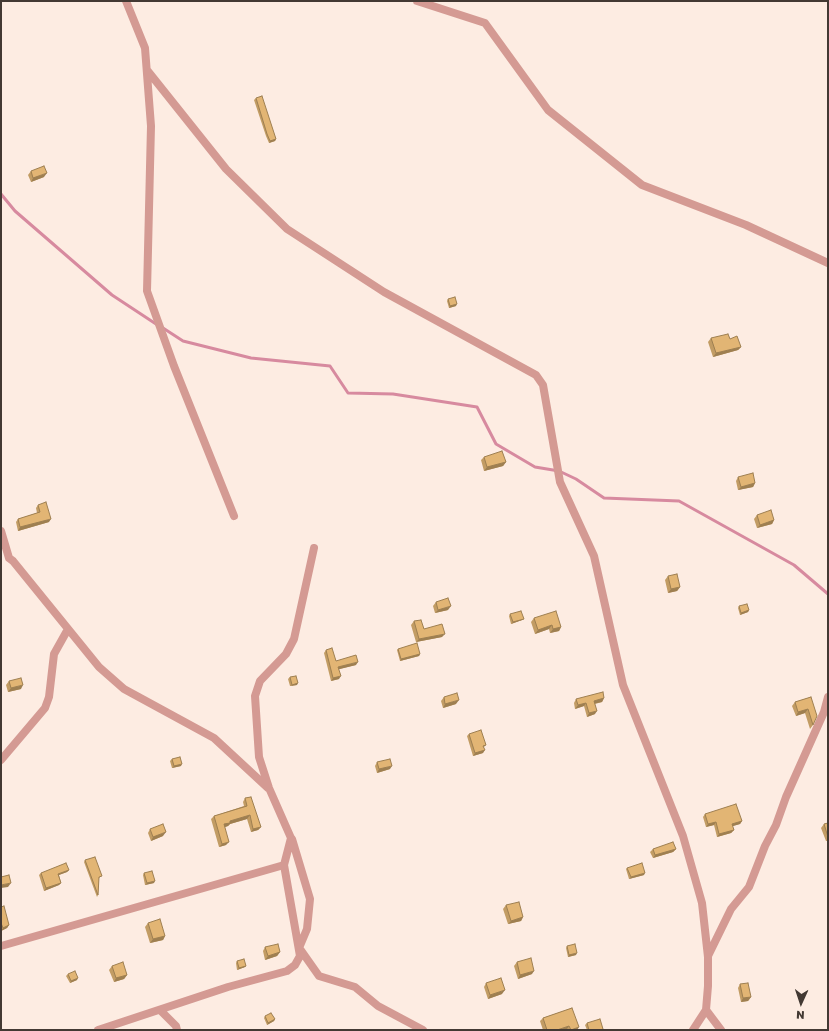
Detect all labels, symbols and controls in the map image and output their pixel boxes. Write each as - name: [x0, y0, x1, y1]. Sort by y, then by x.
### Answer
- north arrow: [781, 983, 821, 1023]
- text: N: [796, 1009, 805, 1022]

